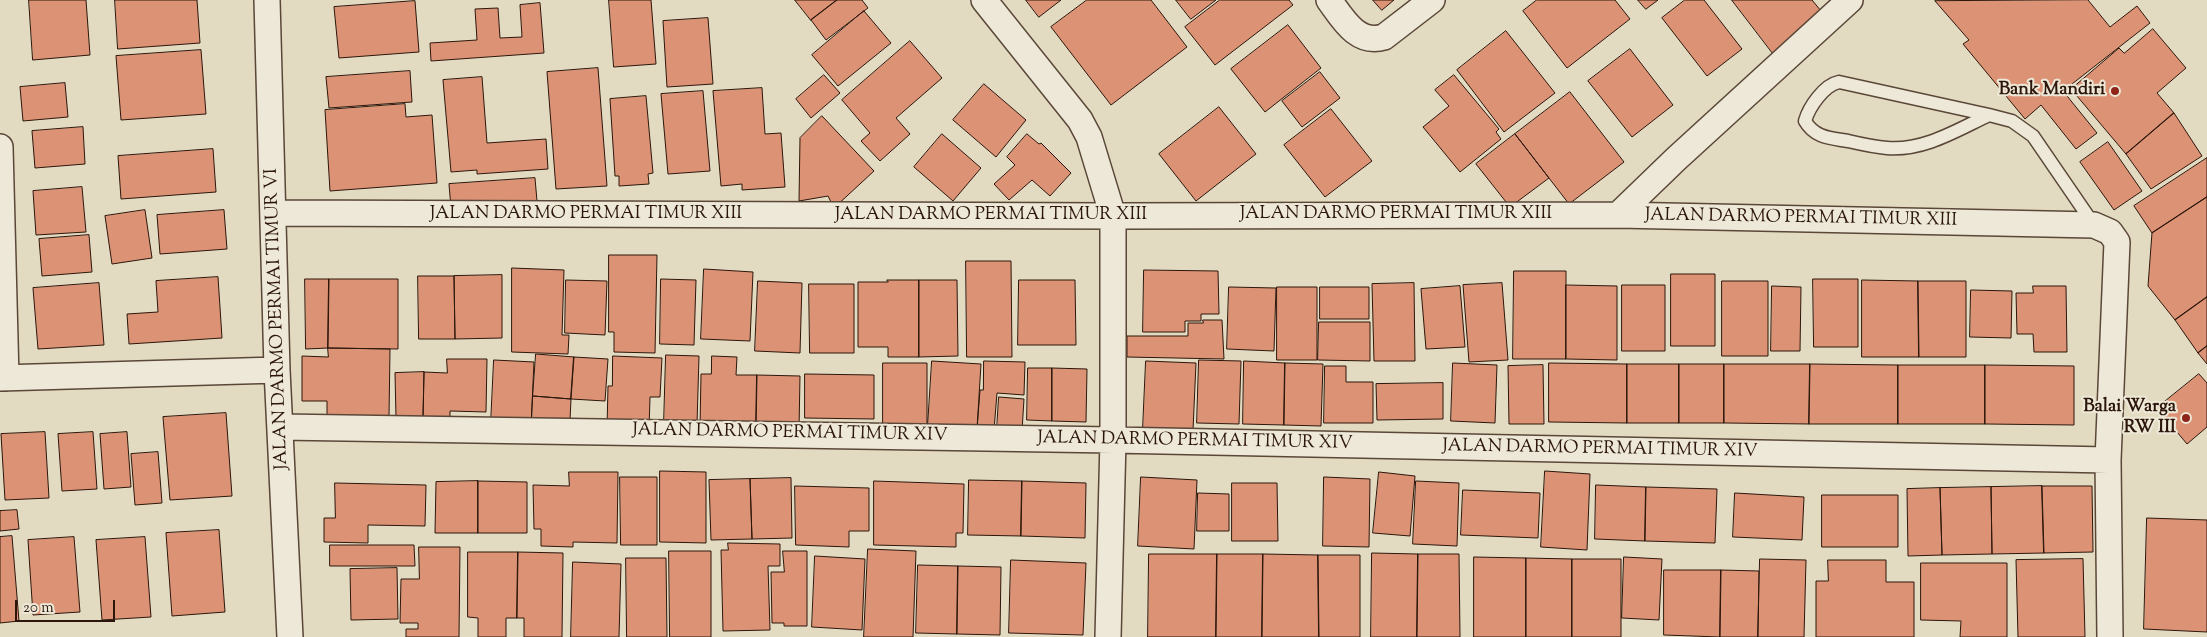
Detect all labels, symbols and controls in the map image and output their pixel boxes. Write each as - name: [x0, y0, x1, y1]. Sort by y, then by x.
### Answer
- place label: Bank Mandiri: [1999, 80, 2105, 102]
- marker: Bank Mandiri: [2109, 85, 2121, 97]
- street label: JALAN DARMO PERMAI TIMUR VI: [262, 168, 294, 470]
- street label: JALAN DARMO PERMAI TIMUR XIII: [430, 204, 742, 226]
- street label: JALAN DARMO PERMAI TIMUR XIII: [1240, 204, 1552, 226]
- street label: JALAN DARMO PERMAI TIMUR XIII: [835, 205, 1147, 227]
- street label: JALAN DARMO PERMAI TIMUR XIII: [1645, 205, 1957, 233]
- place label: Balai Warga RW III: [2083, 397, 2176, 439]
- marker: Balai Warga RW III: [2180, 412, 2192, 424]
- street label: JALAN DARMO PERMAI TIMUR XIV: [632, 420, 948, 448]
- street label: JALAN DARMO PERMAI TIMUR XIV: [1037, 428, 1353, 456]
- street label: JALAN DARMO PERMAI TIMUR XIV: [1442, 436, 1758, 464]
- scale bar: [18, 590, 118, 622]
- text: 20 m: [23, 598, 54, 619]

